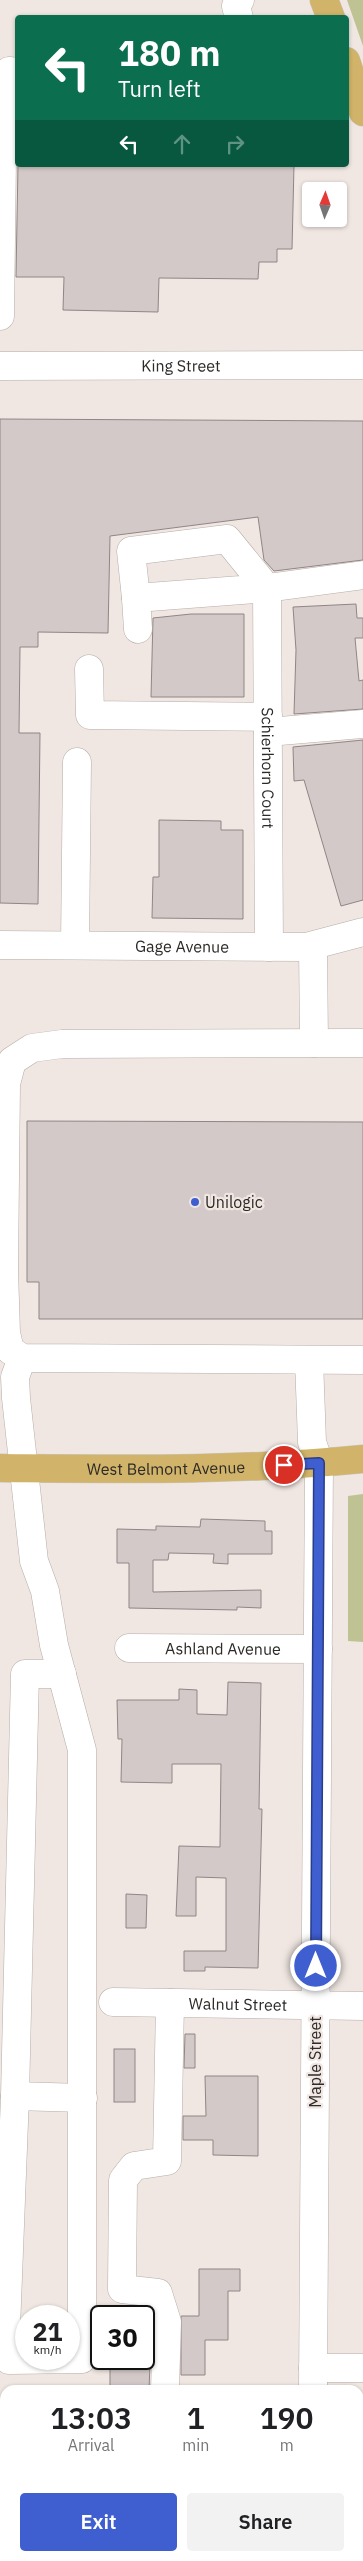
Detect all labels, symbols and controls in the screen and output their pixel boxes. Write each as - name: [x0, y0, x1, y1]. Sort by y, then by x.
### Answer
- text: 180 m: [118, 30, 221, 76]
- icon: left: [35, 35, 100, 100]
- text: Turn left: [118, 74, 201, 103]
- icon: left: [115, 130, 143, 158]
- icon: ahead: [168, 130, 196, 158]
- icon: right: [221, 130, 249, 158]
- north arrow: [302, 182, 348, 228]
- map controls: [302, 182, 347, 227]
- street label: King Street: [141, 355, 221, 376]
- street label: Schierhorn Court: [258, 707, 278, 829]
- street label: Gage Avenue: [135, 936, 229, 956]
- place label: Unilogic: [205, 1192, 263, 1212]
- marker: Unilogic: [189, 1196, 201, 1208]
- pin: [263, 1444, 305, 1486]
- icon: arrive: [270, 1451, 298, 1479]
- street label: West Belmont Avenue: [87, 1457, 246, 1479]
- street label: Ashland Avenue: [165, 1638, 281, 1659]
- position arrow: [289, 1939, 341, 1991]
- street label: Walnut Street: [189, 1993, 287, 2015]
- street label: Maple Street: [305, 2016, 325, 2108]
- speed limit sign: 30: [90, 2305, 155, 2370]
- text: 21: [32, 2315, 63, 2348]
- text: km/h: [33, 2342, 62, 2357]
- text: 13:03: [50, 2398, 132, 2437]
- text: 1: [187, 2398, 205, 2437]
- text: 190: [260, 2398, 314, 2437]
- text: Arrival: [68, 2435, 114, 2455]
- text: min: [182, 2435, 209, 2455]
- text: m: [280, 2435, 294, 2455]
- button: Exit: [20, 2493, 177, 2551]
- button: Share: [187, 2493, 344, 2551]

